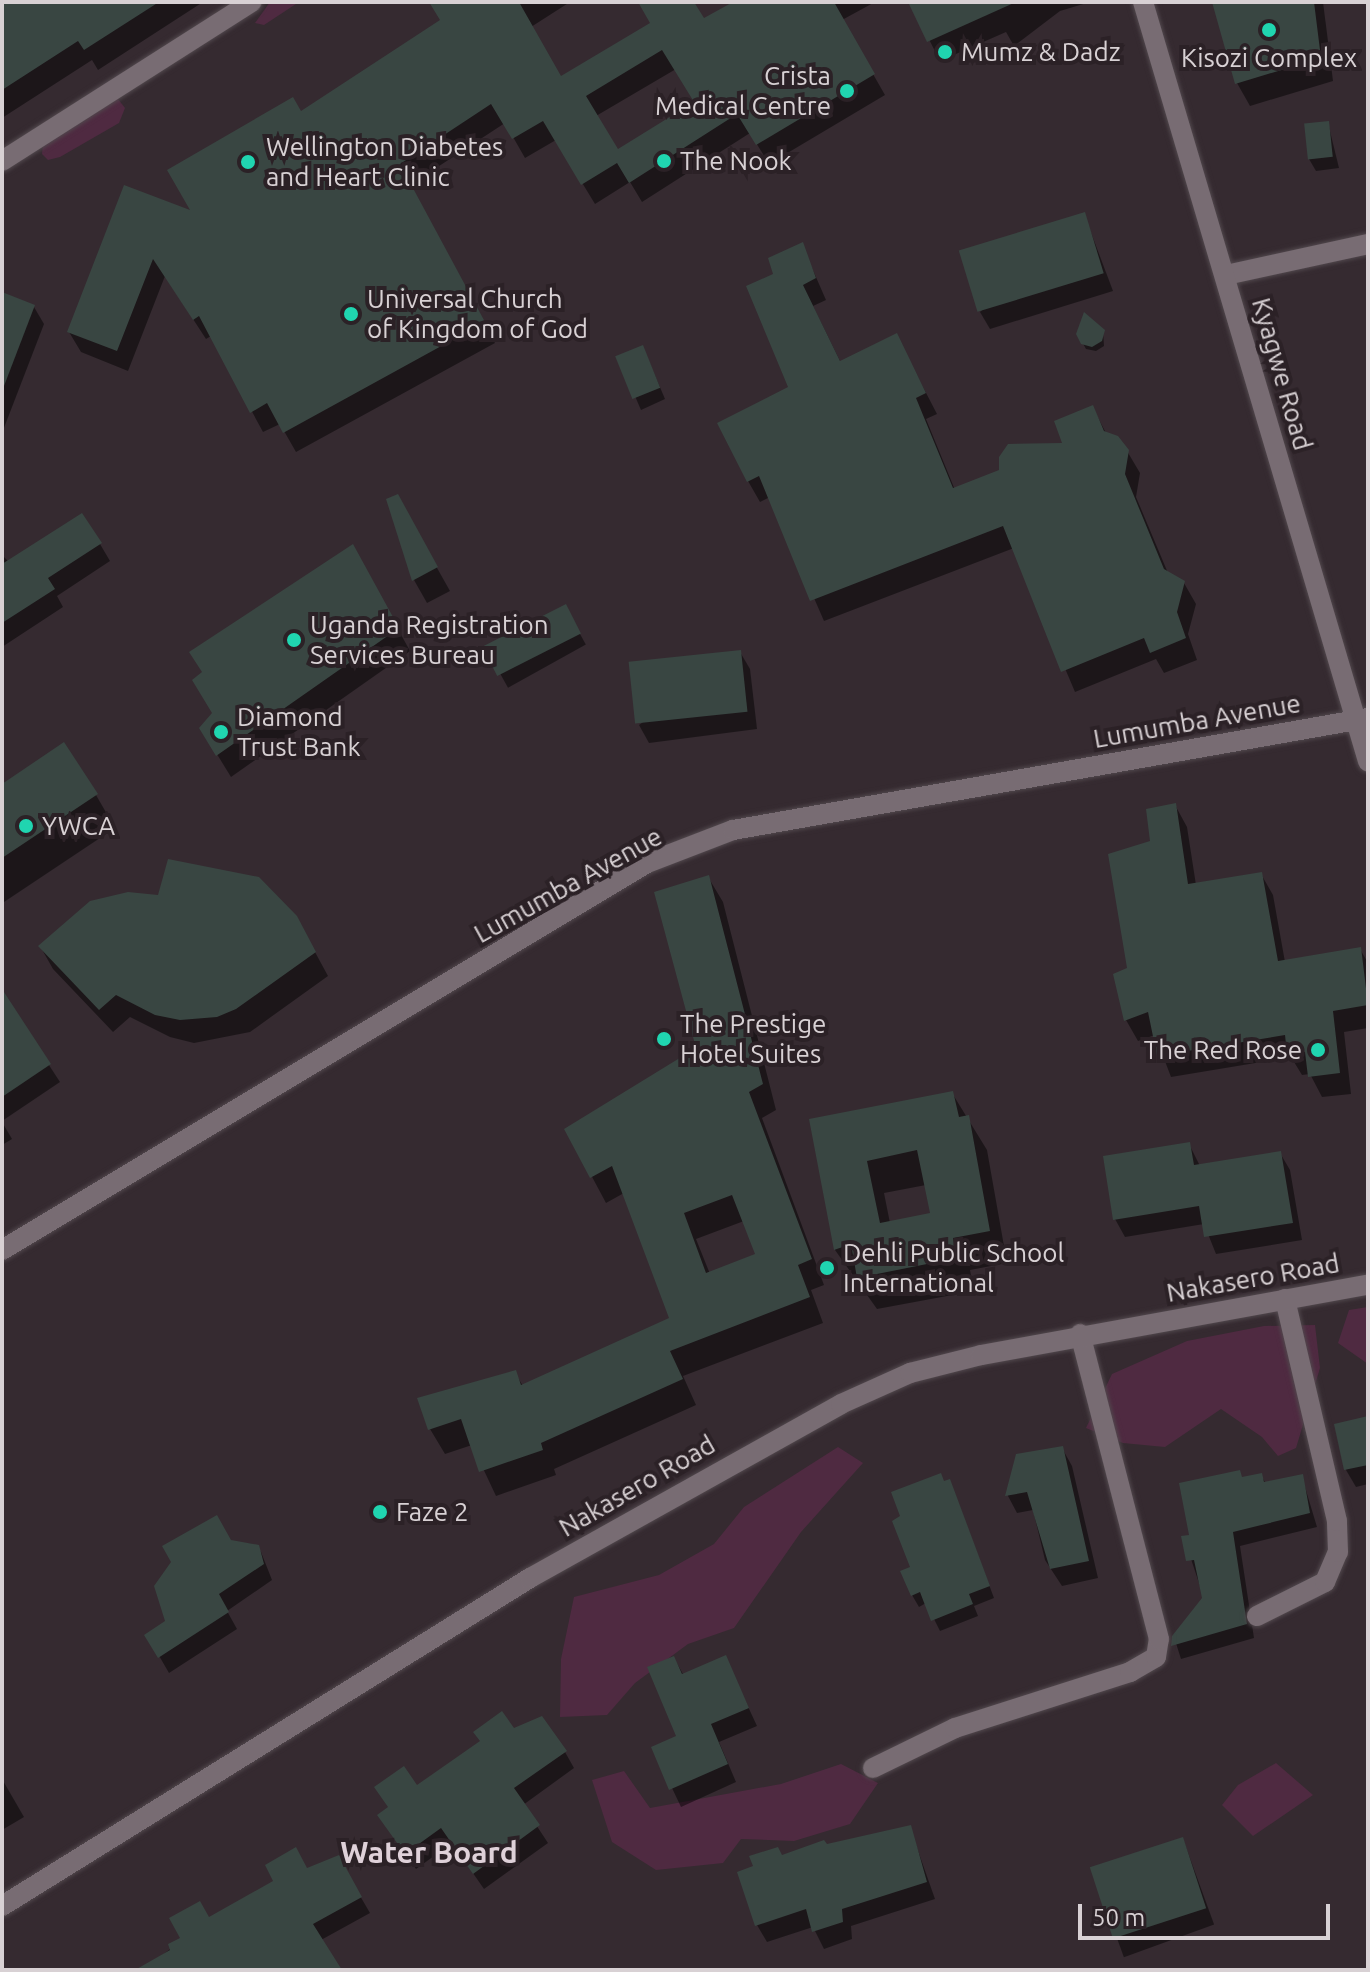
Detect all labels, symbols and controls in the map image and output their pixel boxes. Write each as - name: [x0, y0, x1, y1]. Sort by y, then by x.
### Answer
- marker: Kisozi Complex: [1260, 21, 1278, 39]
- place label: Mumz & Dadz: [961, 36, 1121, 68]
- place label: Kisozi Complex: [1181, 42, 1357, 74]
- marker: Mumz & Dadz: [936, 43, 954, 61]
- place label: Crista Medical Centre: [655, 60, 831, 122]
- marker: Crista Medical Centre: [838, 82, 856, 100]
- place label: Wellington Diabetes and Heart Clinic: [266, 131, 503, 192]
- place label: The Nook: [680, 145, 792, 177]
- marker: Wellington Diabetes and Heart Clinic: [237, 151, 259, 173]
- marker: The Nook: [655, 152, 673, 170]
- place label: Universal Church of Kingdom of God: [367, 283, 588, 344]
- street label: Kyagwe Road: [1245, 294, 1319, 454]
- marker: Universal Church of Kingdom of God: [342, 305, 360, 323]
- place label: Uganda Registration Services Bureau: [310, 609, 548, 670]
- marker: Uganda Registration Services Bureau: [285, 631, 303, 649]
- street label: Lumumba Avenue: [1091, 687, 1303, 755]
- place label: Diamond Trust Bank: [237, 701, 361, 762]
- marker: Diamond Trust Bank: [212, 723, 230, 741]
- place label: YWCA: [42, 810, 115, 842]
- marker: YWCA: [17, 817, 35, 835]
- street label: Lumumba Avenue: [469, 820, 667, 950]
- place label: The Prestige Hotel Suites: [680, 1008, 826, 1070]
- marker: The Prestige Hotel Suites: [655, 1030, 673, 1048]
- place label: The Red Rose: [1144, 1034, 1302, 1066]
- marker: The Red Rose: [1309, 1041, 1327, 1059]
- place label: Dehli Public School International: [843, 1237, 1064, 1298]
- street label: Nakasero Road: [1164, 1247, 1342, 1309]
- marker: Dehli Public School International: [818, 1259, 836, 1277]
- street label: Nakasero Road: [553, 1429, 721, 1543]
- place label: Faze 2: [396, 1496, 469, 1528]
- marker: Faze 2: [371, 1503, 389, 1521]
- district label: Water Board: [340, 1834, 518, 1870]
- scale bar: [1082, 1888, 1334, 1938]
- text: 50 m: [1092, 1904, 1145, 1931]

